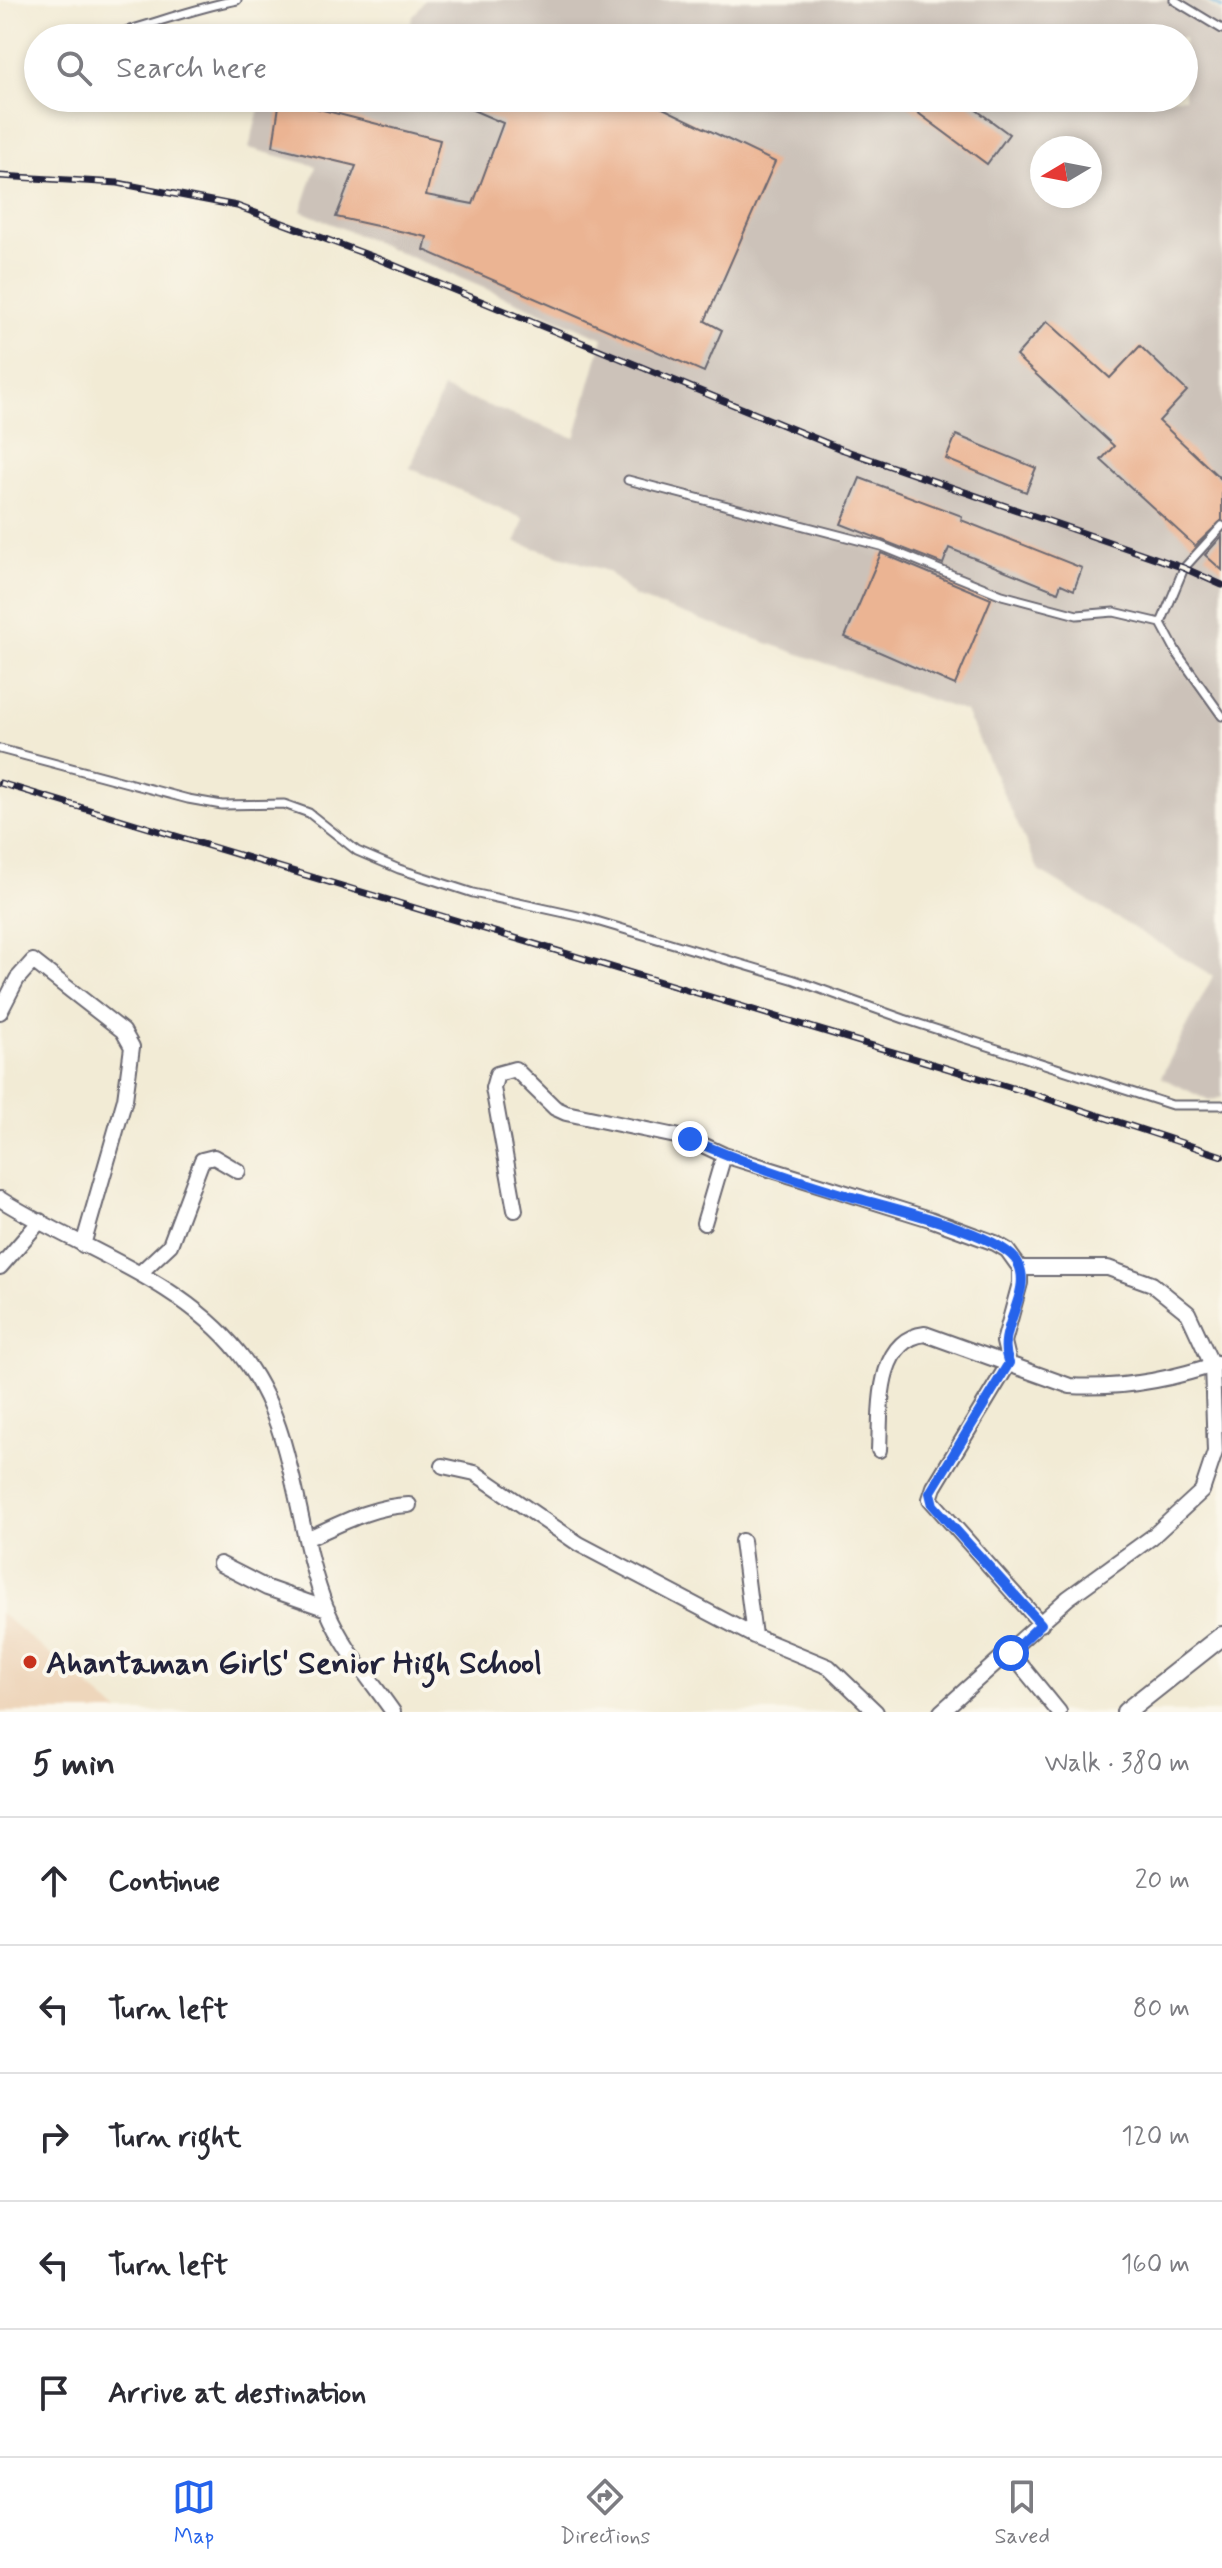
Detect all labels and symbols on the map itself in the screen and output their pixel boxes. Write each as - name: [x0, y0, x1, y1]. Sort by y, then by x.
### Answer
- north arrow: [1030, 136, 1102, 208]
- route end: [672, 1121, 708, 1157]
- route start: [993, 1635, 1029, 1671]
- place label: Ahantaman Girls' Senior High School: [46, 1643, 542, 1689]
- marker: Ahantaman Girls' Senior High School: [21, 1653, 39, 1671]

